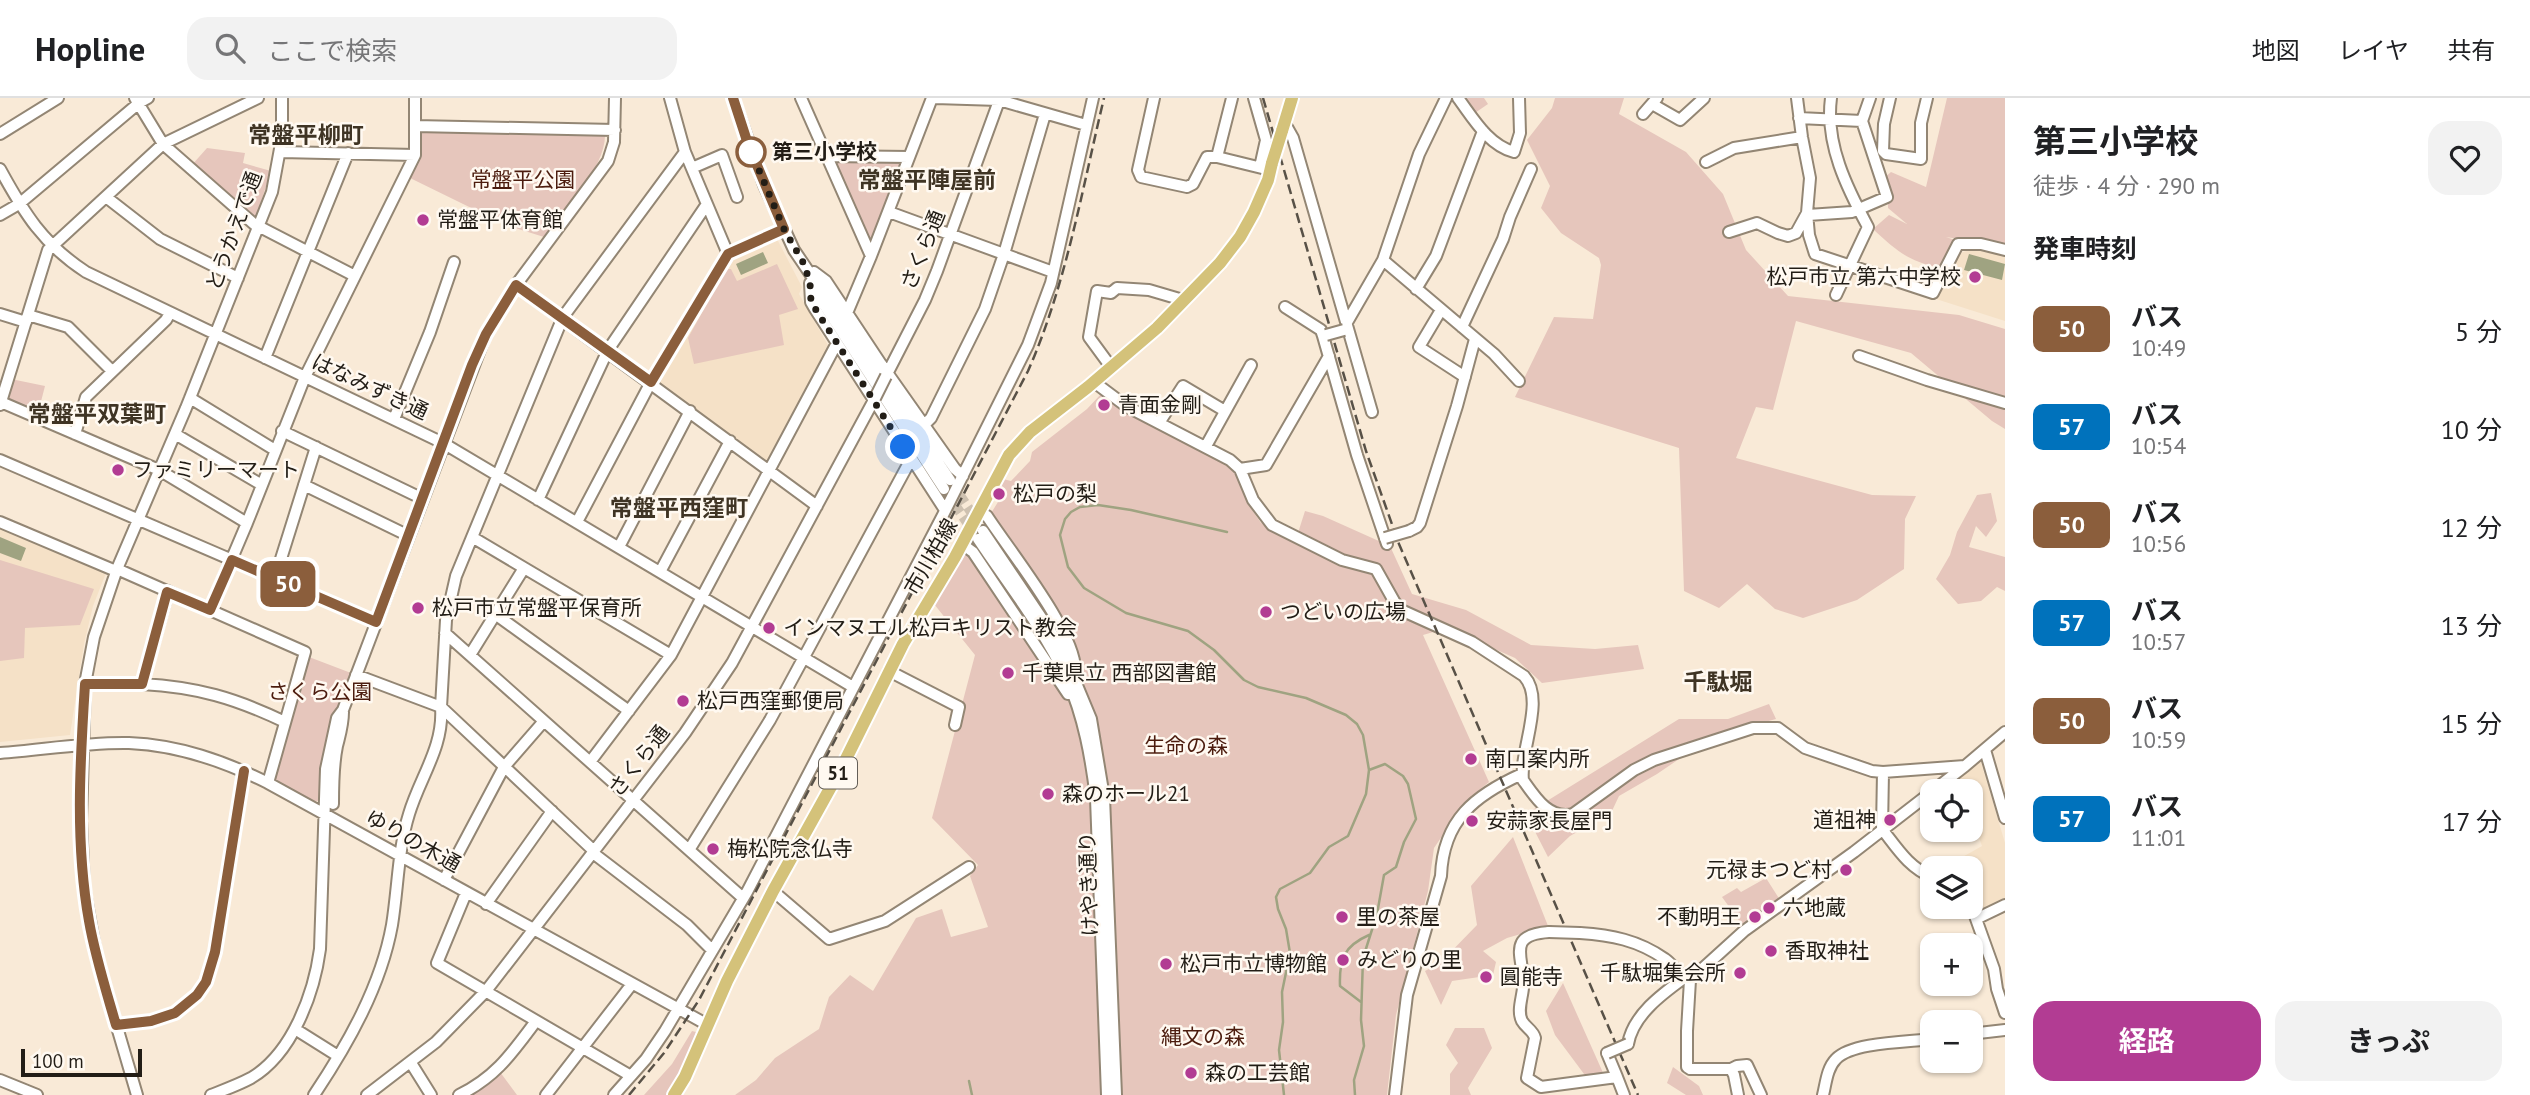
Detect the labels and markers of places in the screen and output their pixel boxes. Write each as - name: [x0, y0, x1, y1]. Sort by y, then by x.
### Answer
- marker: 第三小学校: [736, 137, 766, 167]
- place label: 第三小学校: [772, 138, 877, 165]
- place label: 常盤平体育館: [437, 206, 563, 233]
- marker: 常盤平体育館: [415, 212, 431, 228]
- place label: 松戸市立 第六中学校: [1766, 263, 1961, 290]
- marker: 松戸市立 第六中学校: [1967, 269, 1983, 285]
- place label: 青面金剛: [1118, 391, 1202, 418]
- marker: 青面金剛: [1096, 397, 1112, 413]
- place label: ファミリーマート: [132, 456, 300, 483]
- marker: ファミリーマート: [110, 462, 126, 478]
- place label: 松戸の梨: [1013, 480, 1097, 507]
- marker: 松戸の梨: [991, 486, 1007, 502]
- place label: 松戸市立常盤平保育所: [432, 594, 642, 621]
- place label: つどいの広場: [1280, 598, 1406, 625]
- marker: 松戸市立常盤平保育所: [410, 600, 426, 616]
- marker: つどいの広場: [1258, 604, 1274, 620]
- place label: インマヌエル松戸キリスト教会: [783, 614, 1077, 641]
- marker: インマヌエル松戸キリスト教会: [761, 620, 777, 636]
- place label: 千葉県立 西部図書館: [1022, 659, 1217, 686]
- marker: 千葉県立 西部図書館: [1000, 665, 1016, 681]
- place label: 松戸西窪郵便局: [697, 687, 844, 714]
- marker: 松戸西窪郵便局: [675, 693, 691, 709]
- place label: 南口案内所: [1485, 745, 1590, 772]
- marker: 南口案内所: [1463, 751, 1479, 767]
- place label: 森のホール21: [1062, 780, 1190, 807]
- marker: 森のホール21: [1040, 786, 1056, 802]
- place label: 道祖神: [1813, 806, 1876, 833]
- place label: 安蒜家長屋門: [1486, 807, 1612, 834]
- marker: 道祖神: [1882, 812, 1898, 828]
- marker: 安蒜家長屋門: [1464, 813, 1480, 829]
- place label: 梅松院念仏寺: [727, 835, 853, 862]
- marker: 梅松院念仏寺: [705, 841, 721, 857]
- place label: 元禄まつど村: [1706, 856, 1832, 883]
- marker: 元禄まつど村: [1838, 862, 1854, 878]
- place label: 六地蔵: [1783, 894, 1846, 921]
- marker: 六地蔵: [1761, 900, 1777, 916]
- place label: 里の茶屋: [1356, 903, 1440, 930]
- place label: 不動明王: [1657, 903, 1741, 930]
- marker: 里の茶屋: [1334, 909, 1350, 925]
- marker: 不動明王: [1747, 909, 1763, 925]
- place label: 香取神社: [1785, 937, 1869, 964]
- marker: 香取神社: [1763, 943, 1779, 959]
- place label: みどりの里: [1357, 946, 1462, 973]
- place label: 松戸市立博物館: [1180, 950, 1327, 977]
- marker: みどりの里: [1335, 952, 1351, 968]
- marker: 松戸市立博物館: [1158, 956, 1174, 972]
- place label: 千駄堀集会所: [1600, 959, 1726, 986]
- place label: 圓能寺: [1500, 963, 1563, 990]
- marker: 千駄堀集会所: [1732, 965, 1748, 981]
- marker: 圓能寺: [1478, 969, 1494, 985]
- place label: 森の工芸館: [1205, 1059, 1310, 1086]
- marker: 森の工芸館: [1183, 1065, 1199, 1081]

